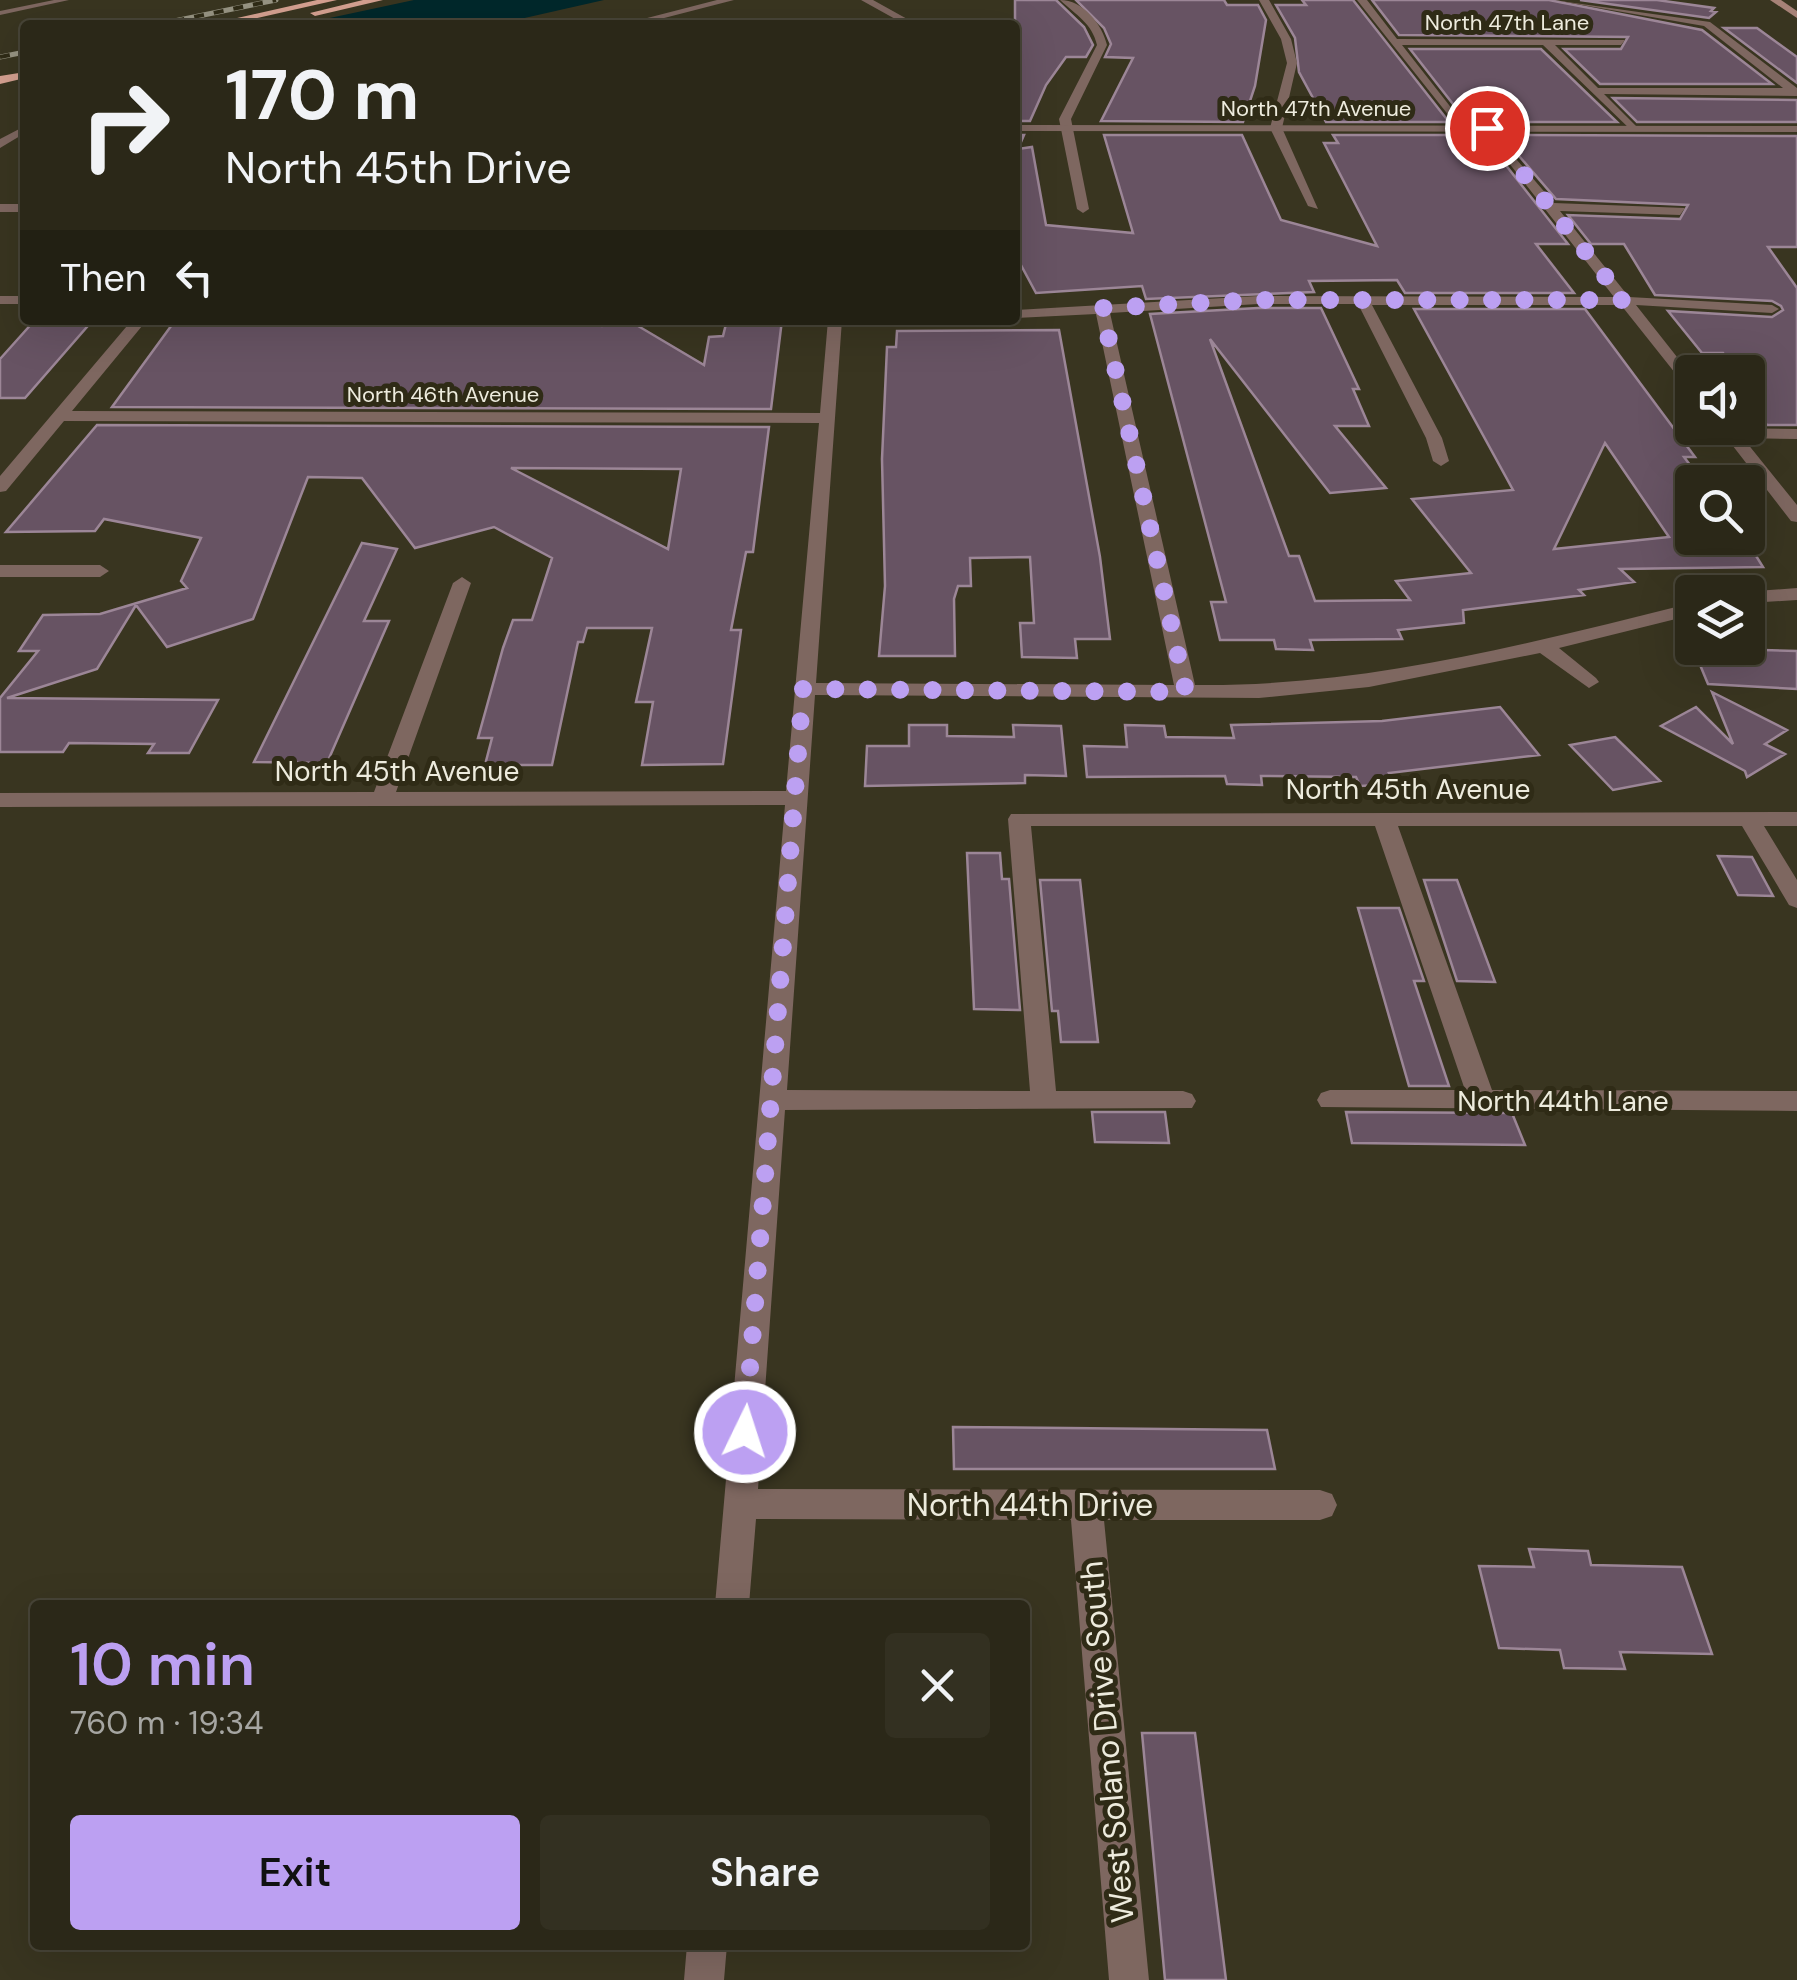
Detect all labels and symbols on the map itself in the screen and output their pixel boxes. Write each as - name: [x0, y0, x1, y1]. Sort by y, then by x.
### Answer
- street label: North 47th Lane: [1425, 8, 1589, 37]
- pin: [1445, 86, 1530, 171]
- street label: North 47th Avenue: [1221, 94, 1411, 123]
- street label: North 46th Avenue: [347, 380, 539, 409]
- street label: North 45th Avenue: [275, 753, 519, 790]
- street label: North 45th Avenue: [1286, 771, 1530, 808]
- street label: North 44th Lane: [1457, 1083, 1669, 1120]
- position arrow: [693, 1380, 797, 1484]
- street label: North 44th Drive: [907, 1484, 1153, 1526]
- street label: West Solano Drive South: [1070, 1559, 1144, 1925]

